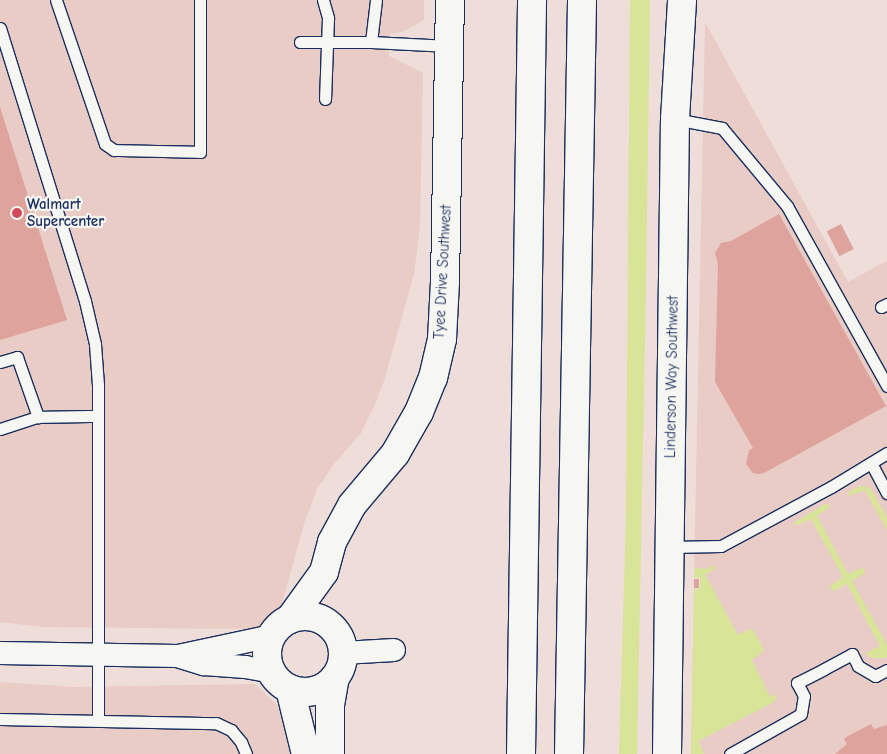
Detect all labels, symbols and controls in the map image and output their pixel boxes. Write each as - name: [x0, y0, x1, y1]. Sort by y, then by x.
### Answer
- place label: Walmart Supercenter: [27, 195, 104, 230]
- street label: Tyee Drive Southwest: [430, 204, 456, 340]
- marker: Walmart Supercenter: [11, 207, 23, 219]
- street label: Linderson Way Southwest: [662, 296, 682, 458]

